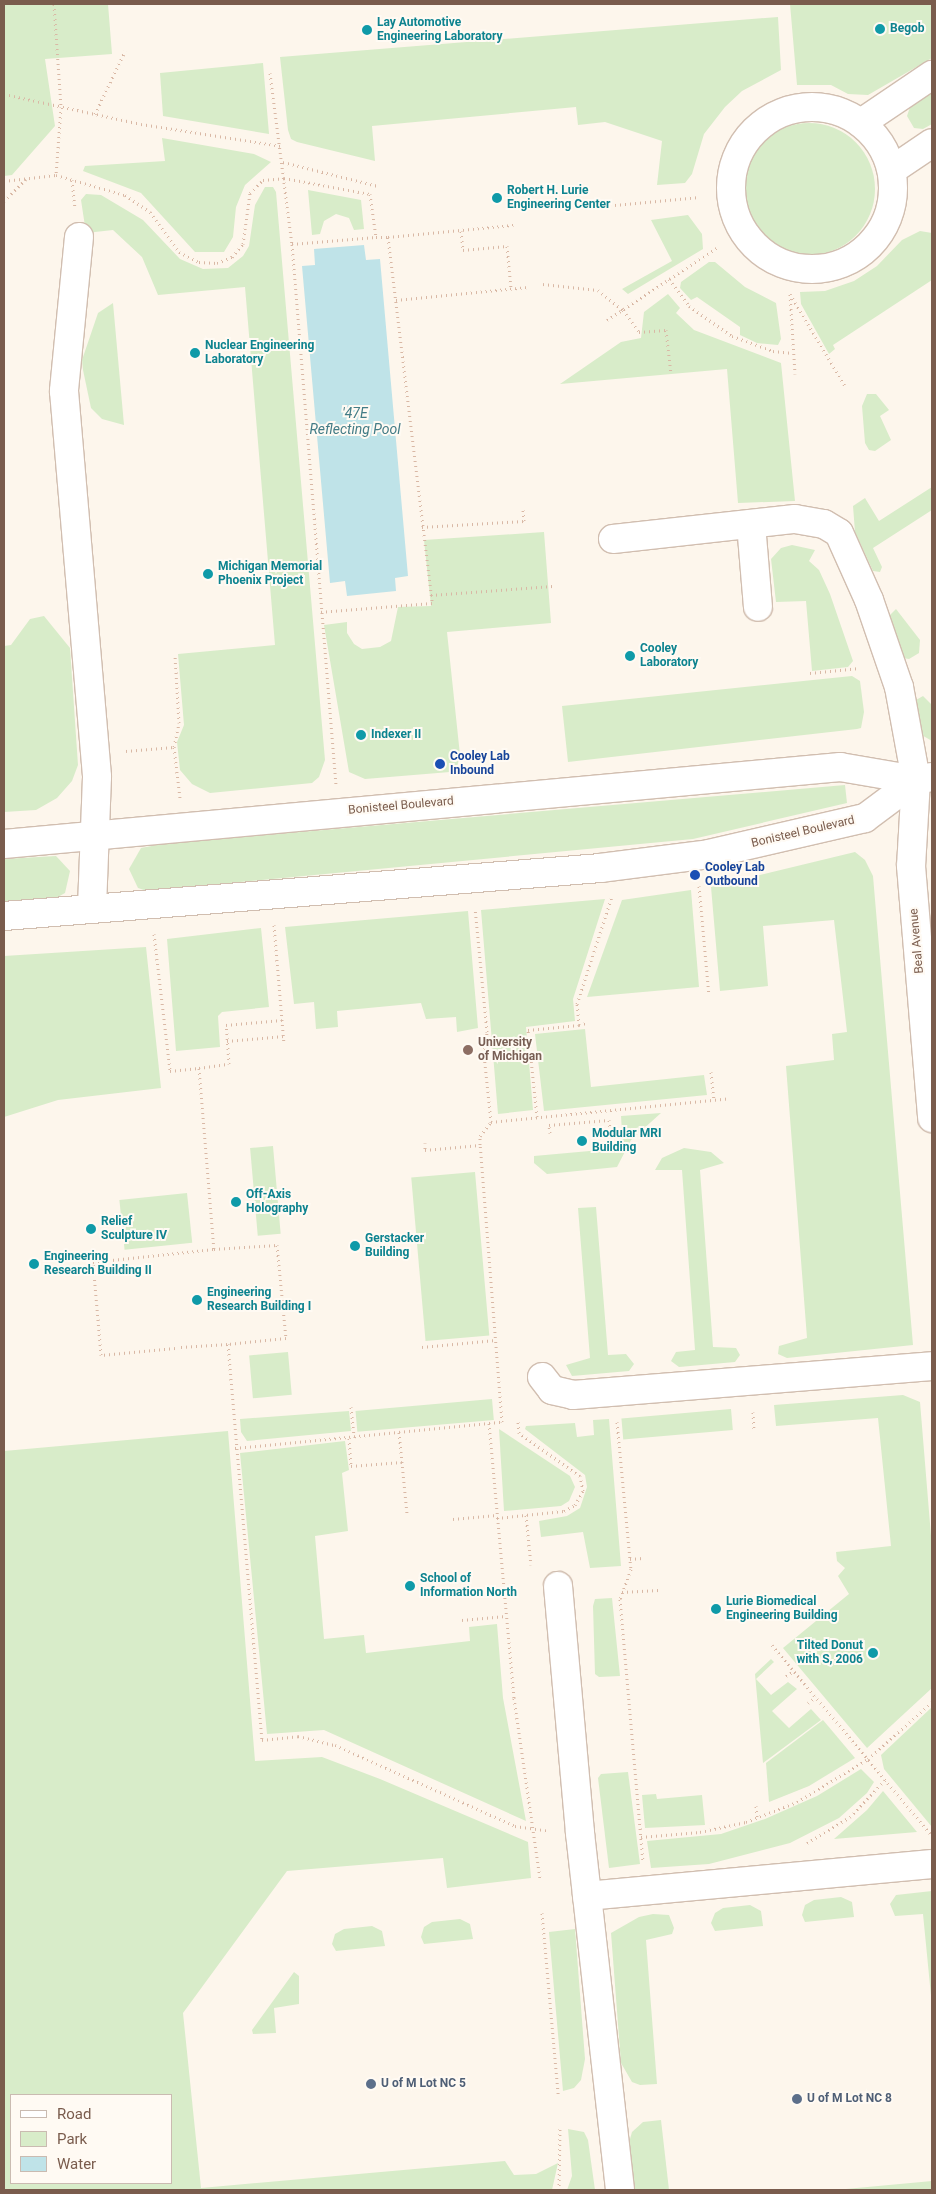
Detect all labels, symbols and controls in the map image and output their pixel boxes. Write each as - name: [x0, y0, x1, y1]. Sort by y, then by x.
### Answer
- place label: Lay Automotive Engineering Laboratory: [377, 16, 503, 44]
- place label: Begob: [890, 22, 925, 36]
- marker: Begob: [874, 23, 886, 35]
- marker: Lay Automotive Engineering Laboratory: [361, 24, 373, 36]
- place label: Robert H. Lurie Engineering Center: [507, 184, 610, 212]
- marker: Robert H. Lurie Engineering Center: [491, 192, 503, 204]
- place label: Nuclear Engineering Laboratory: [205, 339, 314, 367]
- marker: Nuclear Engineering Laboratory: [189, 347, 201, 359]
- water label: '47E Reflecting Pool: [309, 405, 401, 438]
- place label: Michigan Memorial Phoenix Project: [218, 560, 322, 588]
- marker: Michigan Memorial Phoenix Project: [202, 568, 214, 580]
- place label: Cooley Laboratory: [640, 642, 698, 670]
- marker: Cooley Laboratory: [624, 650, 636, 662]
- place label: Indexer II: [371, 728, 421, 742]
- marker: Indexer II: [355, 729, 367, 741]
- place label: Cooley Lab Inbound: [450, 750, 510, 778]
- marker: Cooley Lab Inbound: [434, 758, 446, 770]
- street label: Bonisteel Boulevard: [348, 794, 454, 818]
- street label: Bonisteel Boulevard: [750, 813, 856, 851]
- place label: Cooley Lab Outbound: [705, 861, 765, 889]
- marker: Cooley Lab Outbound: [689, 869, 701, 881]
- street label: Beal Avenue: [907, 908, 927, 974]
- place label: University of Michigan: [478, 1036, 542, 1064]
- marker: University of Michigan: [462, 1044, 474, 1056]
- place label: Modular MRI Building: [592, 1127, 661, 1155]
- marker: Modular MRI Building: [576, 1135, 588, 1147]
- place label: Off-Axis Holography: [246, 1188, 308, 1216]
- marker: Off-Axis Holography: [230, 1196, 242, 1208]
- place label: Relief Sculpture IV: [101, 1215, 167, 1243]
- marker: Relief Sculpture IV: [85, 1223, 97, 1235]
- place label: Gerstacker Building: [365, 1232, 424, 1260]
- marker: Gerstacker Building: [349, 1240, 361, 1252]
- place label: Engineering Research Building II: [44, 1250, 152, 1278]
- marker: Engineering Research Building II: [28, 1258, 40, 1270]
- place label: Engineering Research Building I: [207, 1286, 311, 1314]
- marker: Engineering Research Building I: [191, 1294, 203, 1306]
- place label: School of Information North: [420, 1572, 517, 1600]
- marker: School of Information North: [404, 1580, 416, 1592]
- place label: Lurie Biomedical Engineering Building: [726, 1595, 838, 1623]
- marker: Lurie Biomedical Engineering Building: [710, 1603, 722, 1615]
- place label: Tilted Donut with S, 2006: [796, 1639, 863, 1667]
- marker: Tilted Donut with S, 2006: [867, 1647, 879, 1659]
- place label: U of M Lot NC 5: [381, 2077, 466, 2091]
- marker: U of M Lot NC 5: [365, 2078, 377, 2090]
- place label: U of M Lot NC 8: [807, 2092, 892, 2106]
- marker: U of M Lot NC 8: [791, 2093, 803, 2105]
- legend: [10, 2094, 172, 2184]
- text: Road: [57, 2105, 91, 2123]
- text: Park: [57, 2130, 87, 2148]
- text: Water: [57, 2155, 96, 2173]

